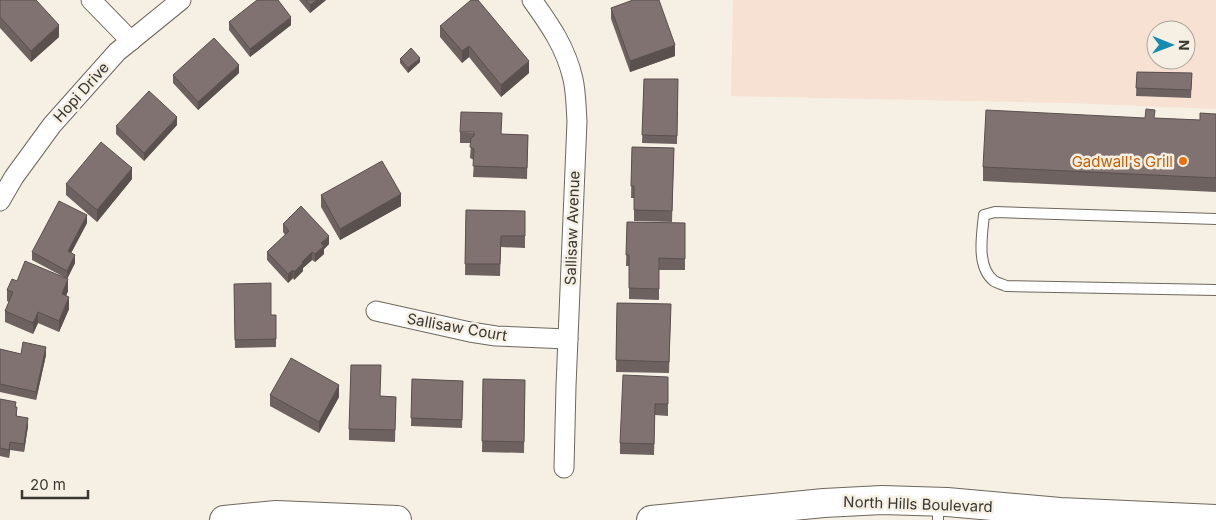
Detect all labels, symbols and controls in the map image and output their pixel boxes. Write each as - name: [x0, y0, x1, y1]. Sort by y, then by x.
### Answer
- north arrow: [1146, 20, 1196, 70]
- text: N: [1176, 40, 1193, 51]
- street label: Hopi Drive: [49, 58, 113, 126]
- place label: Gadwall's Grill: [1072, 152, 1173, 171]
- marker: Gadwall's Grill: [1177, 155, 1189, 167]
- street label: Sallisaw Avenue: [561, 170, 583, 286]
- street label: Sallisaw Court: [405, 309, 509, 345]
- scale bar: [22, 468, 89, 500]
- text: 20 m: [30, 475, 66, 494]
- street label: North Hills Boulevard: [843, 492, 993, 516]

